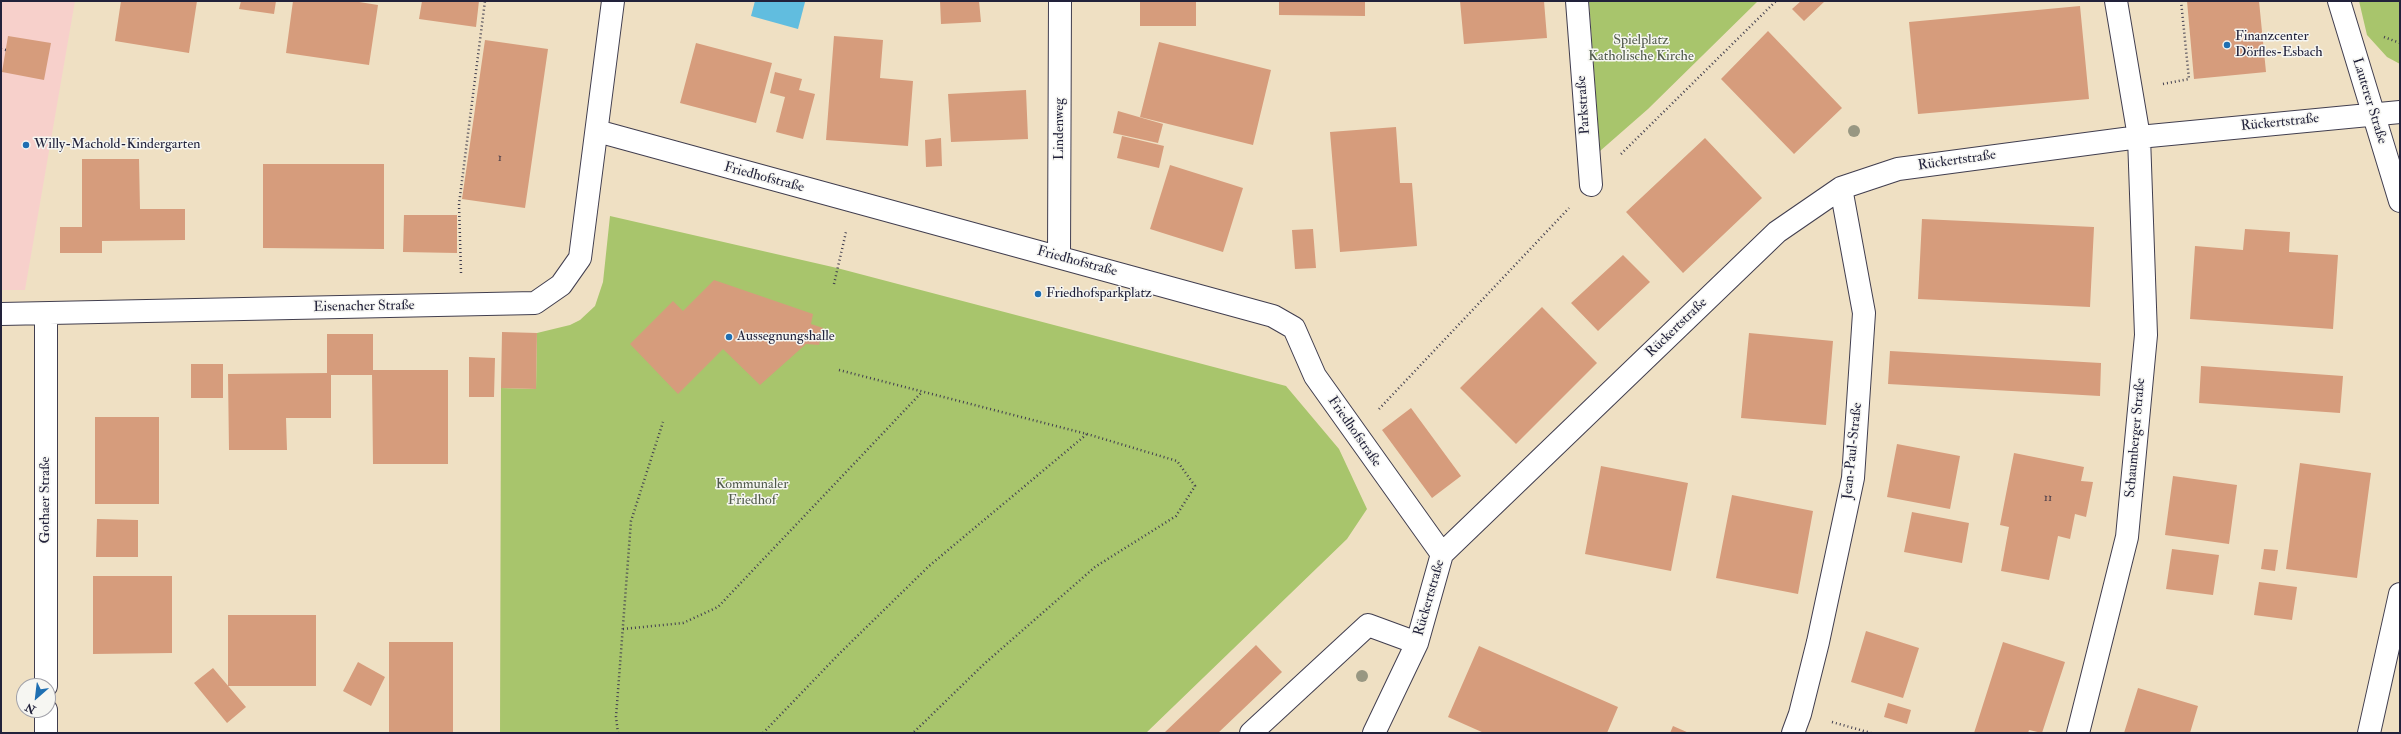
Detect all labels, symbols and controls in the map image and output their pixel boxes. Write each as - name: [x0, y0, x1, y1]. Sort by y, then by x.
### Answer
- place label: Finanzcenter Dörfles-Esbach: [2235, 29, 2323, 62]
- park label: Spielplatz Katholische Kirche: [1588, 33, 1694, 66]
- marker: Finanzcenter Dörfles-Esbach: [2222, 40, 2232, 50]
- street label: Lauterer Straße: [2348, 56, 2390, 146]
- street label: Parkstraße: [1574, 75, 1594, 135]
- street label: Lindenweg: [1052, 98, 1068, 160]
- street label: Rückertstraße: [2240, 111, 2320, 135]
- place label: Willy-Machold-Kindergarten: [34, 137, 200, 153]
- marker: Willy-Machold-Kindergarten: [21, 140, 31, 150]
- street label: Rückertstraße: [1917, 147, 1997, 175]
- house number: 1: [498, 151, 502, 165]
- street label: Friedhofstraße: [722, 159, 806, 197]
- street label: Friedhofstraße: [1035, 243, 1119, 281]
- place label: Friedhofsparkplatz: [1046, 286, 1152, 302]
- marker: Friedhofsparkplatz: [1033, 289, 1043, 299]
- street label: Rückertstraße: [1643, 295, 1711, 361]
- street label: Eisenacher Straße: [313, 298, 415, 316]
- place label: Aussegnungshalle: [737, 329, 835, 345]
- marker: Aussegnungshalle: [724, 332, 734, 342]
- street label: Schaumberger Straße: [2122, 377, 2150, 499]
- street label: Friedhofstraße: [1323, 393, 1385, 471]
- street label: Jean-Paul-Straße: [1840, 402, 1866, 500]
- street label: Gothaer Straße: [38, 457, 54, 543]
- park label: Kommunaler Friedhof: [716, 477, 788, 510]
- house number: 11: [2044, 491, 2052, 505]
- street label: Rückertstraße: [1411, 558, 1449, 638]
- north arrow: [16, 678, 56, 718]
- text: N: [23, 700, 38, 716]

